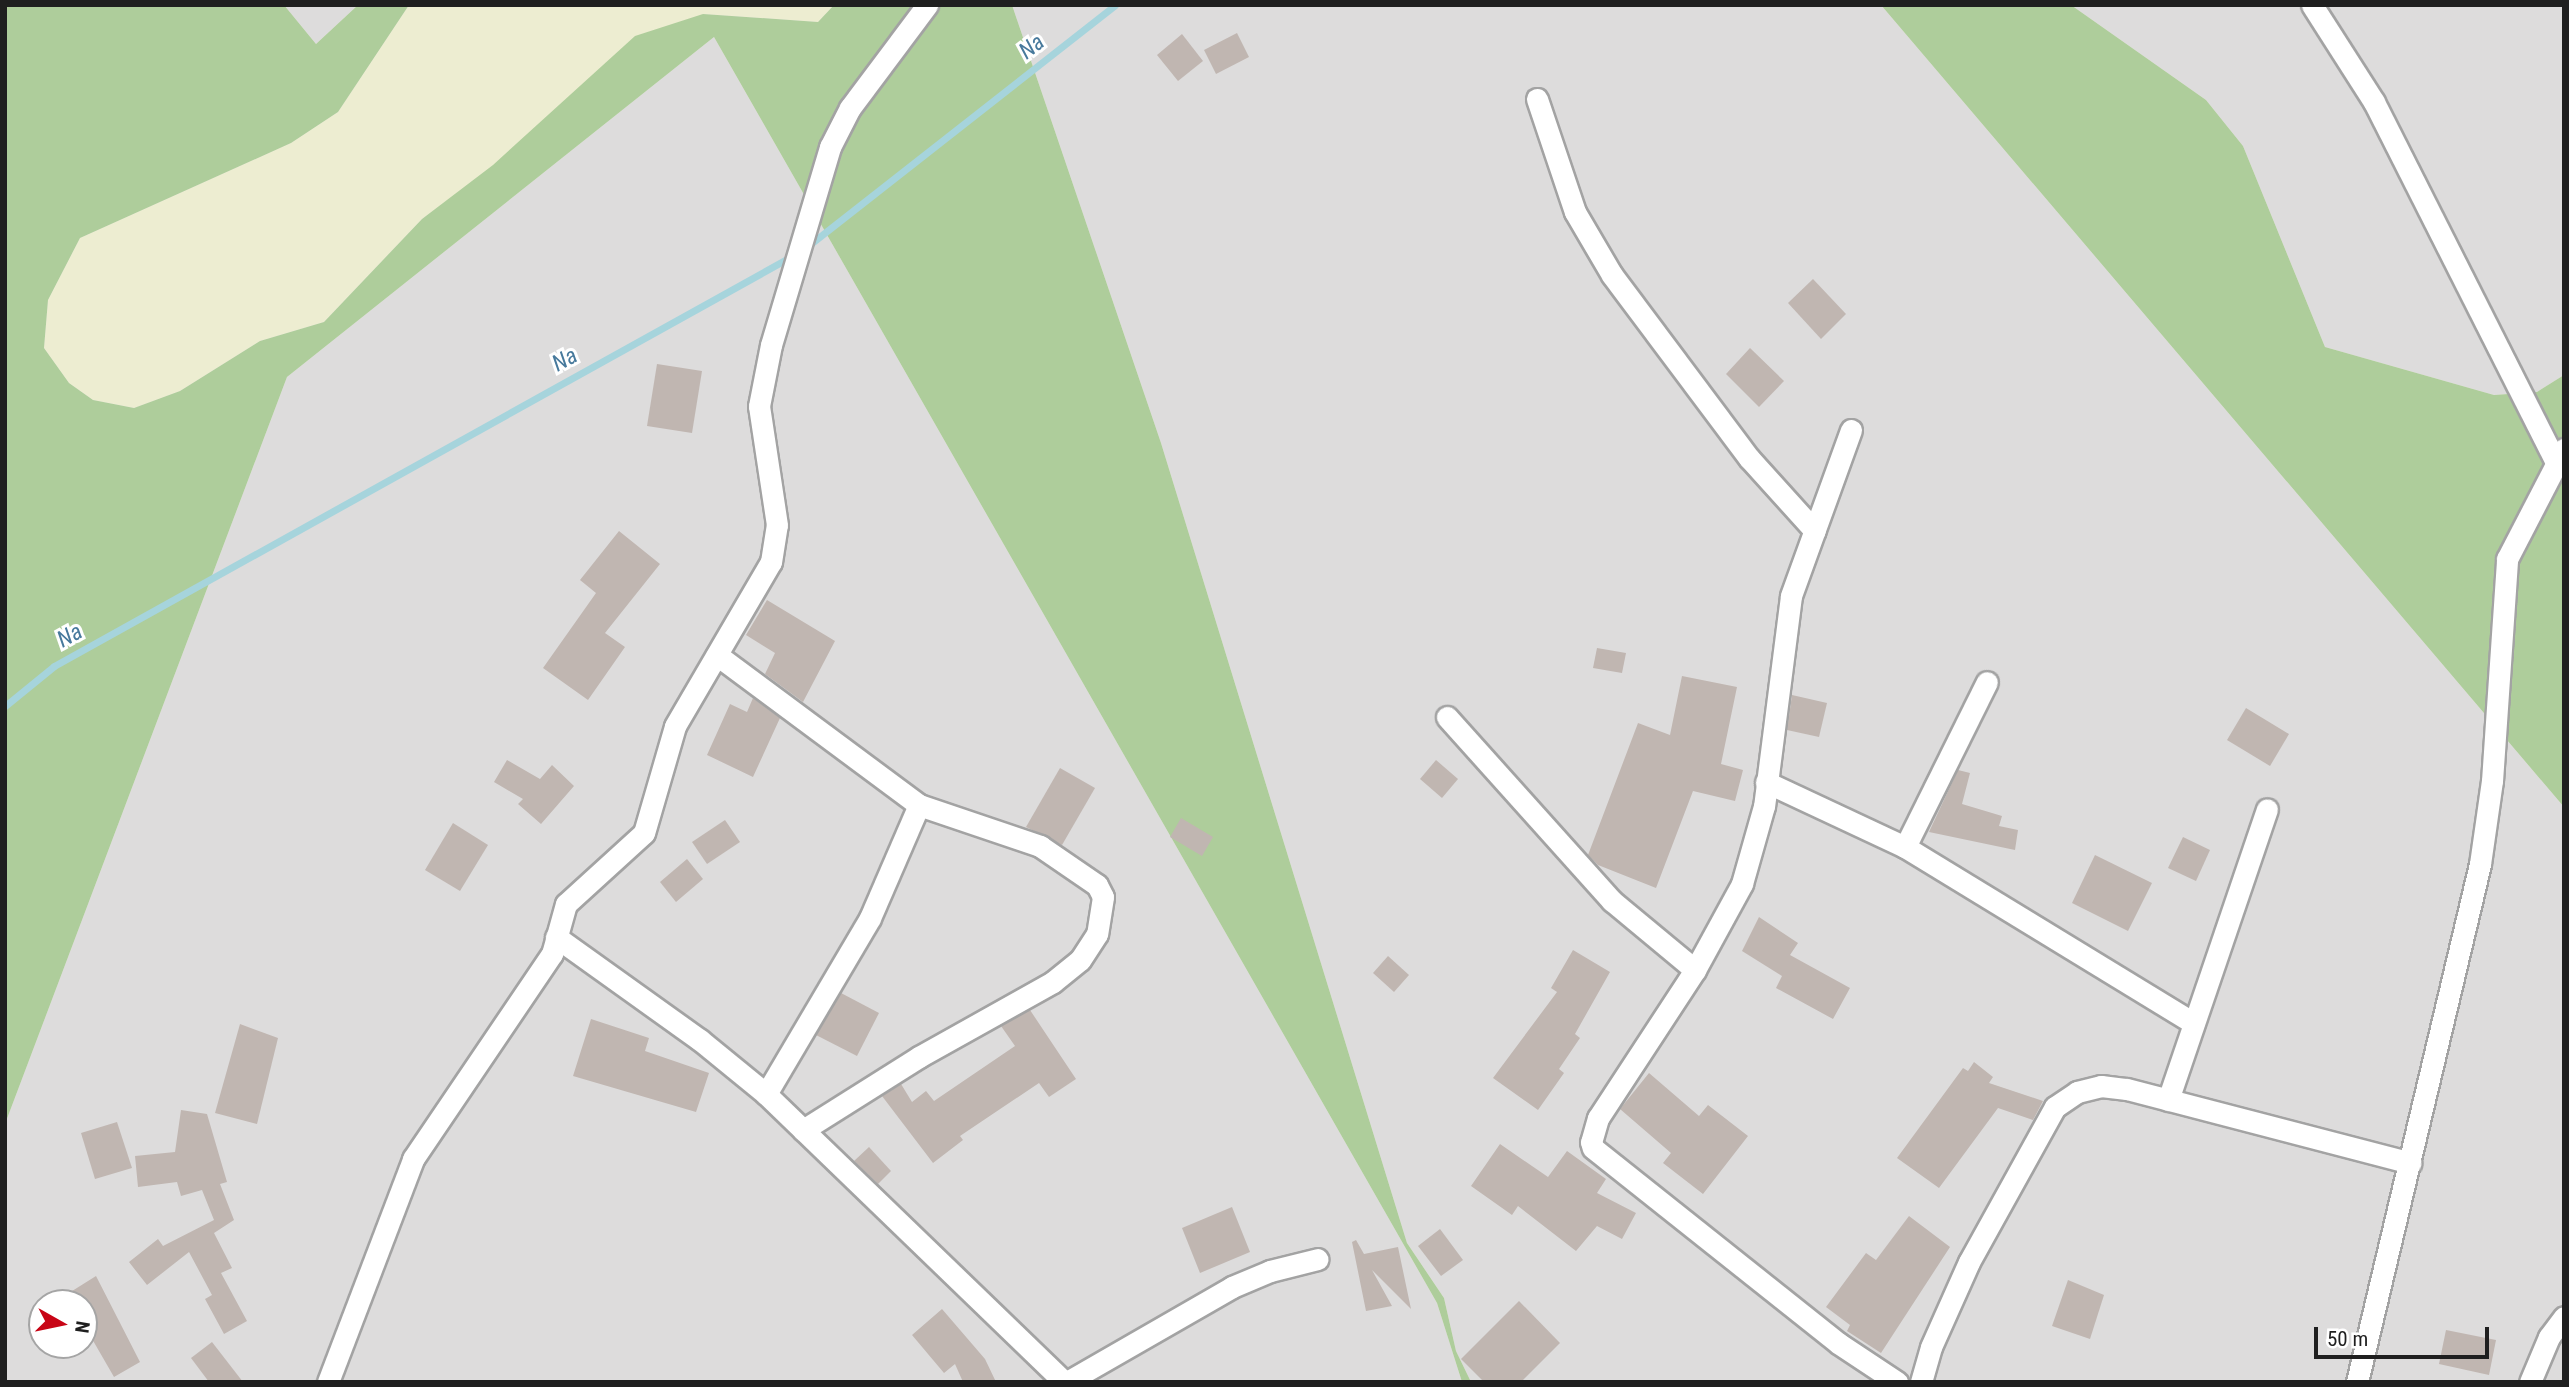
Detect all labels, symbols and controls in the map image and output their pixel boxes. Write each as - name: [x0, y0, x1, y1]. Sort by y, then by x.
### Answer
- water label: Na: [1014, 29, 1050, 65]
- water label: Na: [548, 342, 582, 378]
- water label: Na: [53, 618, 87, 654]
- north arrow: [28, 1289, 98, 1359]
- scale bar: [2317, 1314, 2492, 1358]
- text: N: [70, 1319, 95, 1335]
- text: 50 m: [2327, 1327, 2368, 1351]

